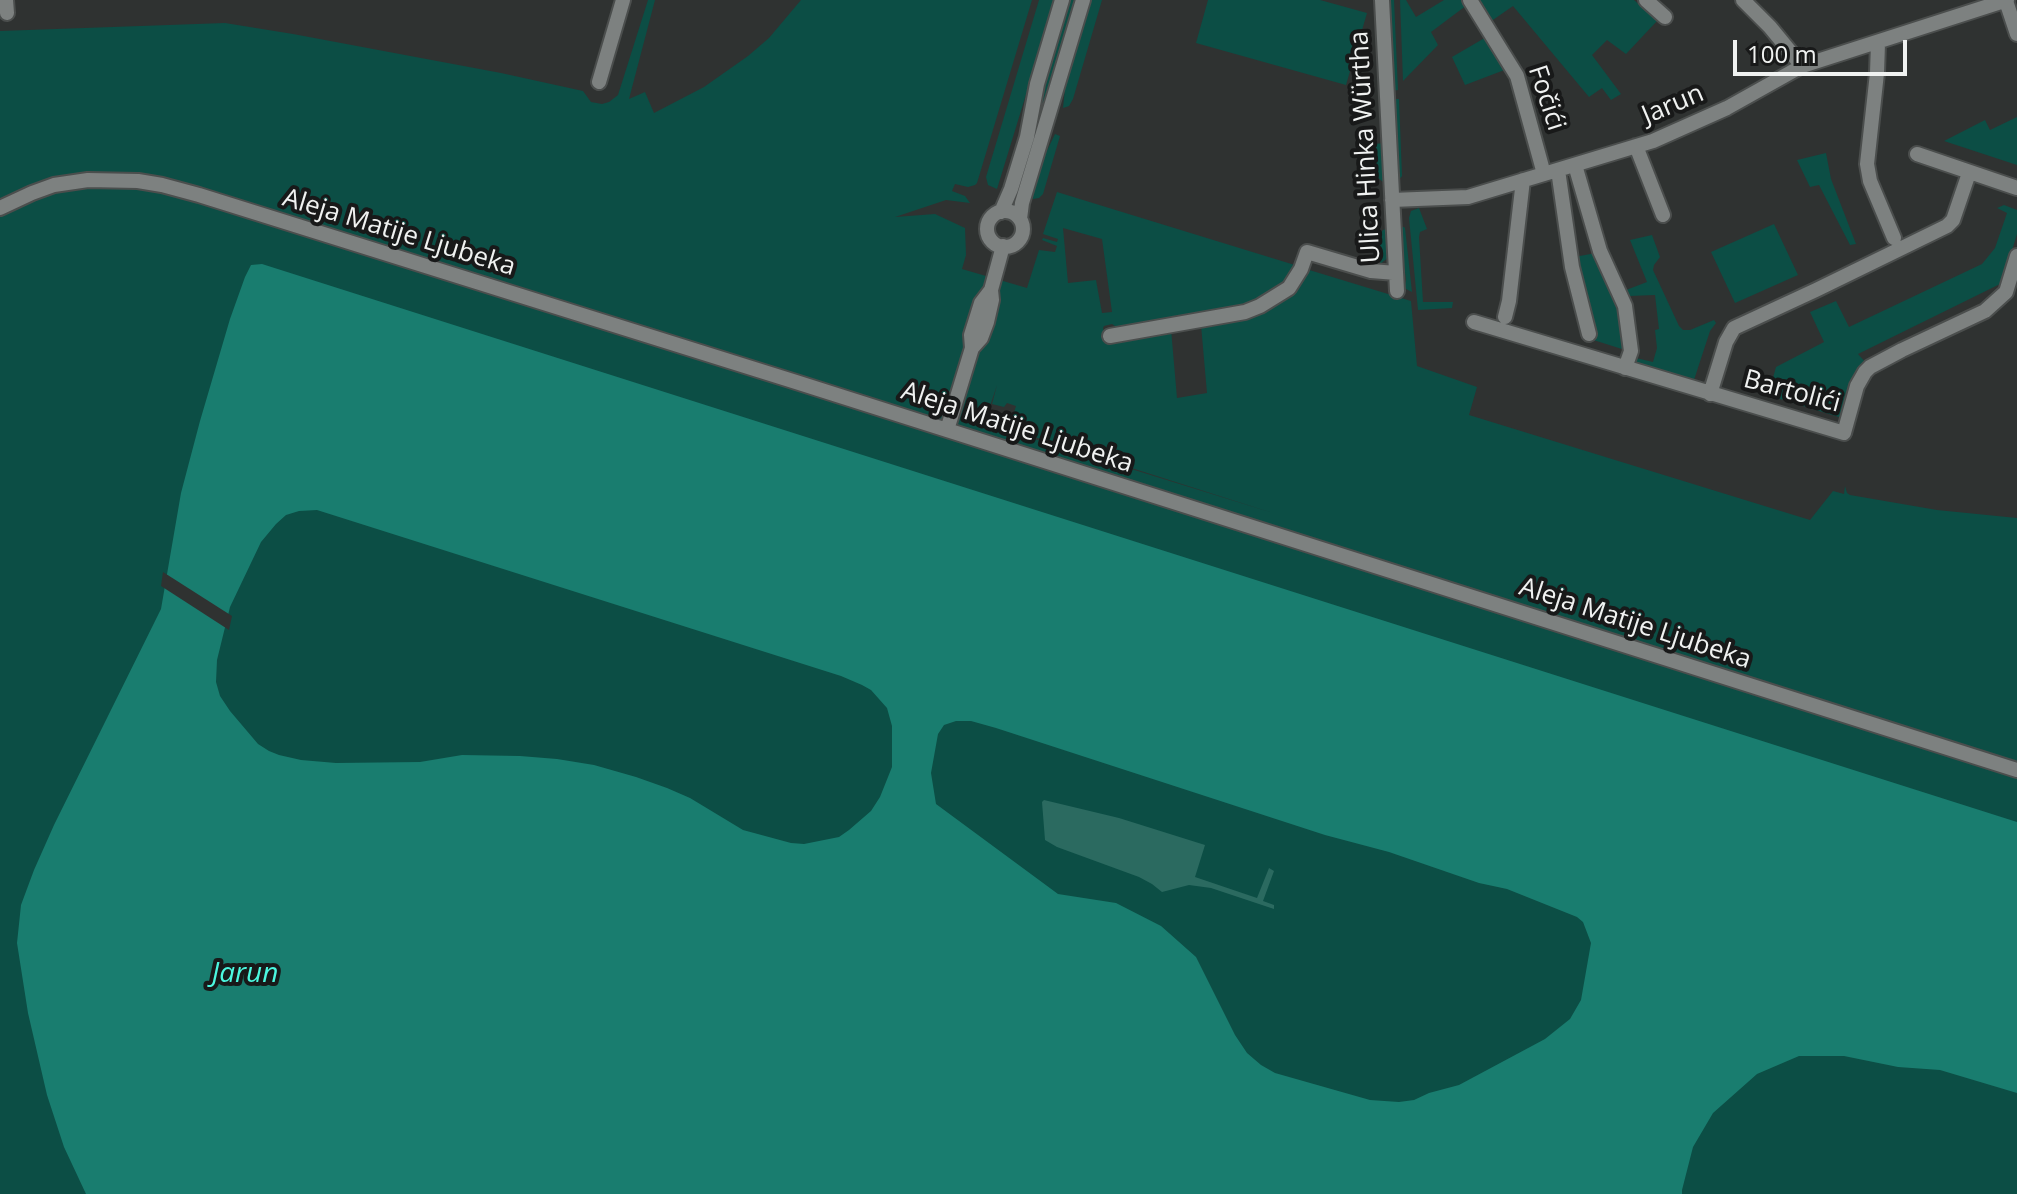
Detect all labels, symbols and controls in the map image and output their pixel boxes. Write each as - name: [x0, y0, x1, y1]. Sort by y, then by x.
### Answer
- scale bar: [1737, 24, 1911, 74]
- street label: Ulica Hinka Würtha: [1344, 30, 1388, 264]
- text: 100 m: [1747, 37, 1817, 70]
- street label: Fočići: [1521, 61, 1571, 135]
- street label: Jarun: [1637, 78, 1709, 132]
- street label: Aleja Matije Ljubeka: [279, 183, 519, 283]
- street label: Bartolići: [1740, 364, 1844, 420]
- street label: Aleja Matije Ljubeka: [897, 376, 1137, 480]
- street label: Aleja Matije Ljubeka: [1515, 572, 1755, 676]
- water label: Jarun: [212, 957, 278, 991]

